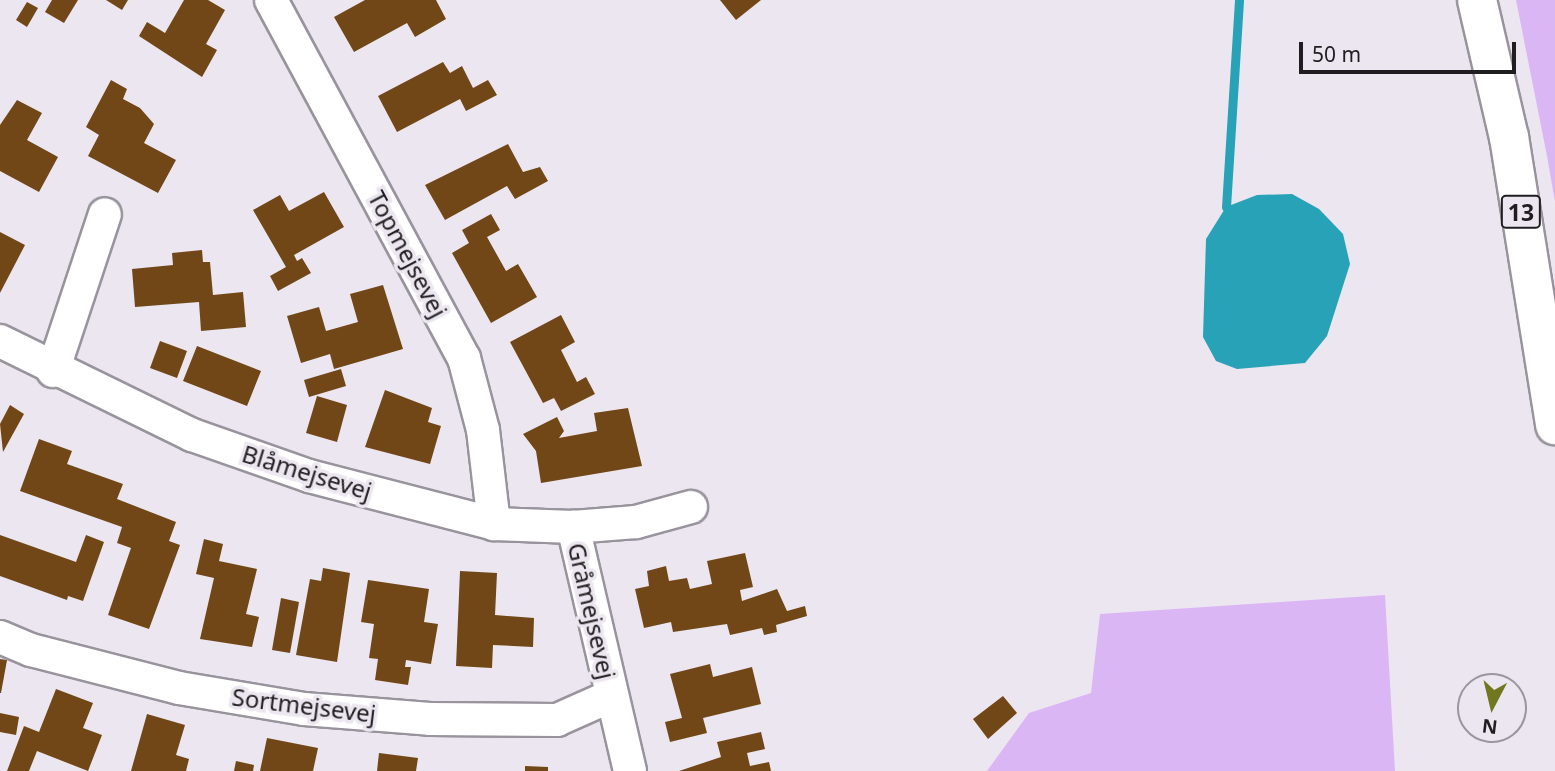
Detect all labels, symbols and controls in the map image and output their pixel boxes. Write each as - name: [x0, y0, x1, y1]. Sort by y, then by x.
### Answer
- scale bar: [1303, 28, 1520, 72]
- text: 50 m: [1312, 40, 1361, 68]
- street label: Topmejsevej: [363, 186, 453, 322]
- road number: 13: [1500, 192, 1542, 232]
- street label: Blåmejsevej: [239, 439, 375, 505]
- street label: Gråmejsevej: [562, 540, 622, 682]
- north arrow: [1457, 673, 1527, 743]
- street label: Sortmejsevej: [230, 682, 378, 728]
- text: N: [1480, 713, 1499, 741]

